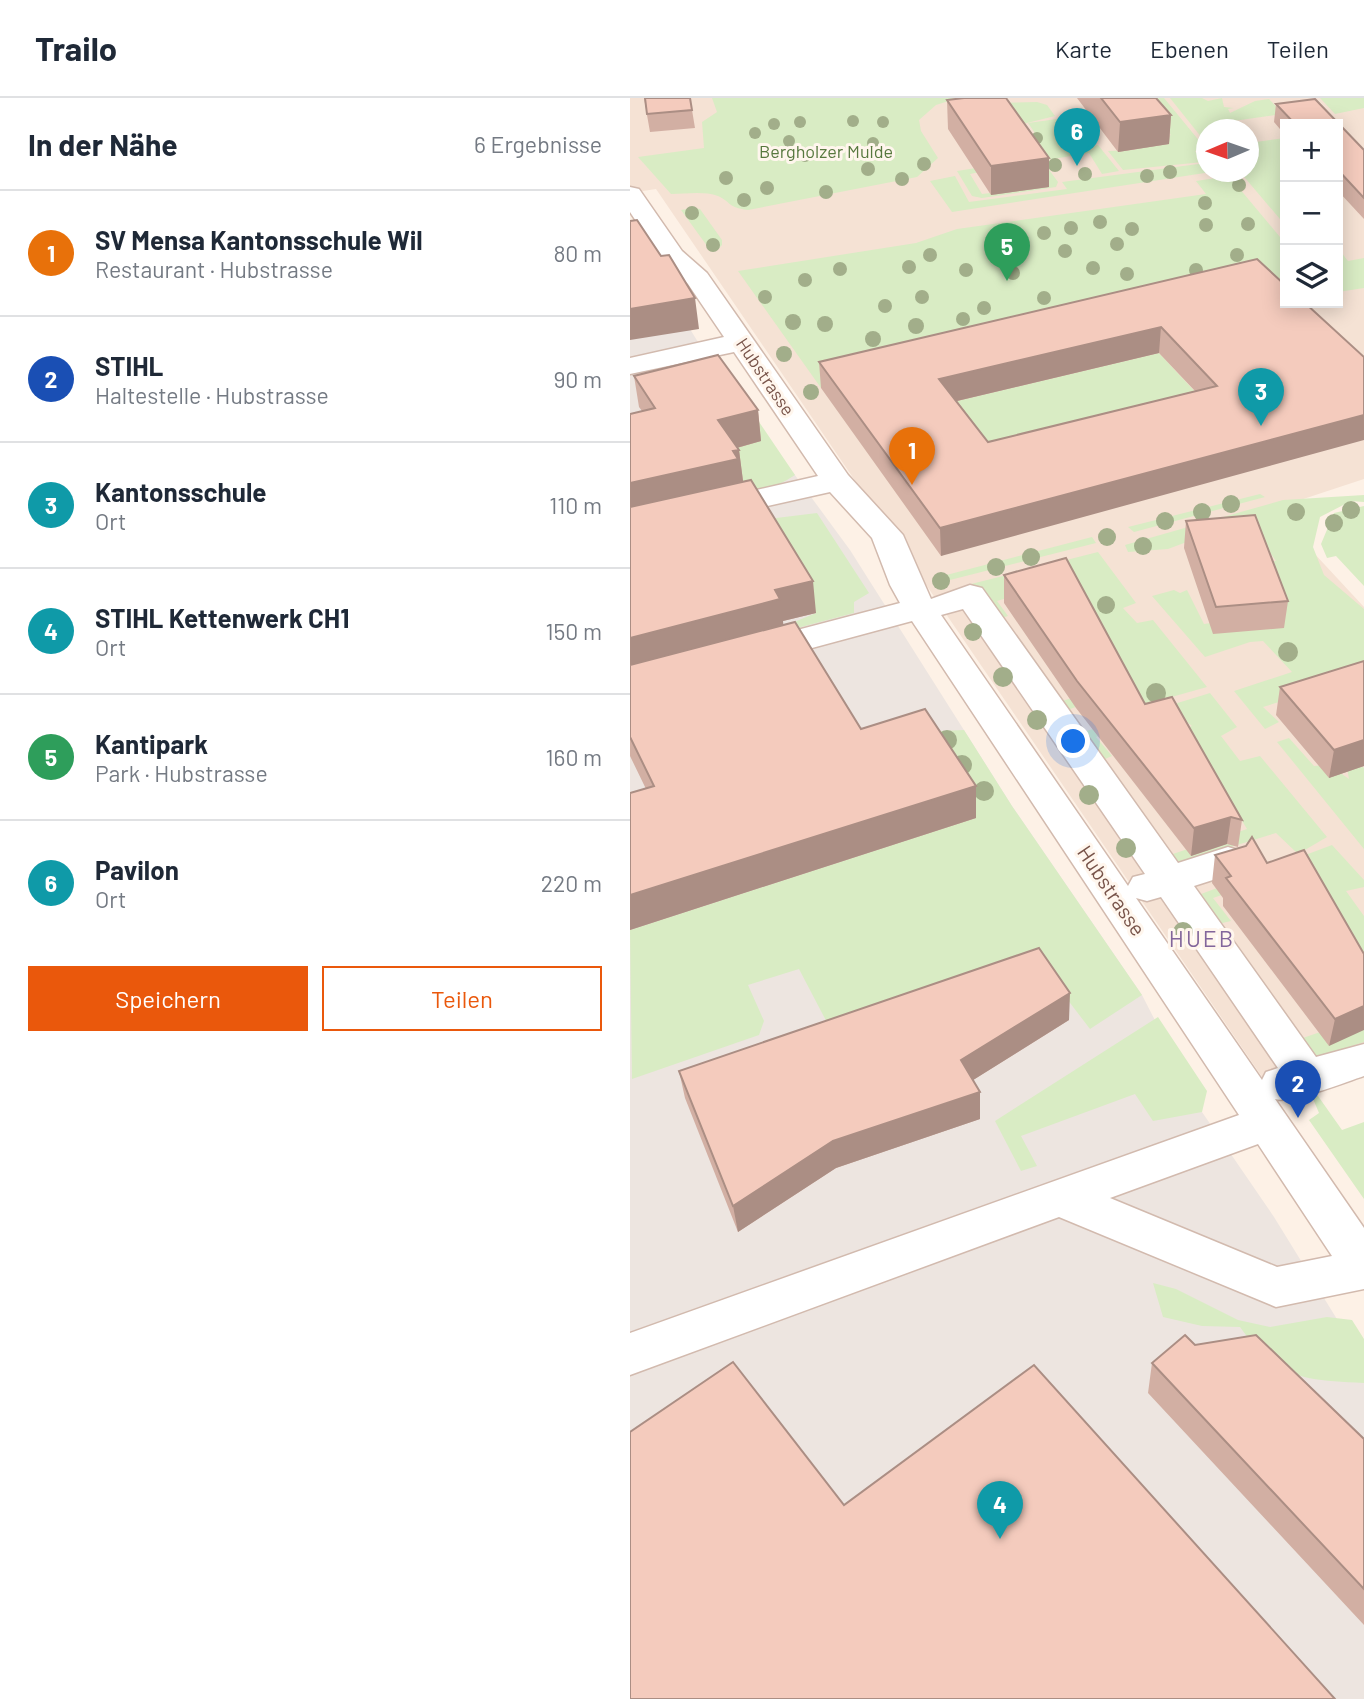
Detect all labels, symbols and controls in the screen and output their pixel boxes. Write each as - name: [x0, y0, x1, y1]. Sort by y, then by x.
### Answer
- text: Trailo: [35, 28, 117, 68]
- text: Karte: [1055, 34, 1112, 63]
- text: Ebenen: [1150, 34, 1229, 63]
- text: Teilen: [1267, 34, 1329, 63]
- pin: 6: [1054, 108, 1100, 166]
- north arrow: [1196, 119, 1259, 182]
- map controls: [1280, 119, 1343, 308]
- button: +: [1280, 119, 1343, 182]
- text: In der Nähe: [28, 126, 178, 162]
- text: 6 Ergebnisse: [474, 130, 602, 158]
- park label: Bergholzer Mulde: [759, 140, 893, 162]
- button: −: [1280, 182, 1343, 245]
- pin: 5: [984, 223, 1030, 281]
- text: SV Mensa Kantonsschule Wil: [95, 224, 423, 255]
- text: 1: [47, 239, 55, 267]
- text: 80 m: [553, 239, 602, 267]
- button: layers: [1280, 245, 1343, 308]
- text: Restaurant · Hubstrasse: [95, 255, 333, 283]
- street label: Hubstrasse: [732, 333, 800, 419]
- text: STIHL: [95, 350, 163, 381]
- text: 2: [45, 365, 57, 393]
- text: 90 m: [553, 365, 602, 393]
- pin: 3: [1238, 368, 1284, 426]
- text: Haltestelle · Hubstrasse: [95, 381, 329, 409]
- pin: 1: [889, 427, 935, 485]
- text: Kantonsschule: [95, 476, 266, 507]
- text: 3: [45, 491, 57, 519]
- text: 110 m: [549, 491, 602, 519]
- text: Ort: [95, 507, 126, 535]
- text: STIHL Kettenwerk CH1: [95, 602, 349, 633]
- text: 4: [44, 617, 58, 645]
- text: 150 m: [546, 617, 602, 645]
- text: Ort: [95, 633, 126, 661]
- your location: [1056, 724, 1090, 758]
- text: Kantipark: [95, 728, 208, 759]
- text: 5: [45, 743, 57, 771]
- text: 160 m: [545, 743, 602, 771]
- text: Park · Hubstrasse: [95, 759, 268, 787]
- street label: Hubstrasse: [1073, 840, 1152, 940]
- text: Pavilon: [95, 854, 179, 885]
- text: 6: [45, 869, 57, 897]
- text: 220 m: [541, 869, 602, 897]
- text: Ort: [95, 885, 126, 913]
- district label: HUEB: [1169, 924, 1235, 952]
- button: Speichern: [28, 966, 308, 1031]
- button: Teilen: [322, 966, 602, 1031]
- pin: 2: [1275, 1060, 1321, 1118]
- pin: 4: [977, 1481, 1023, 1539]

